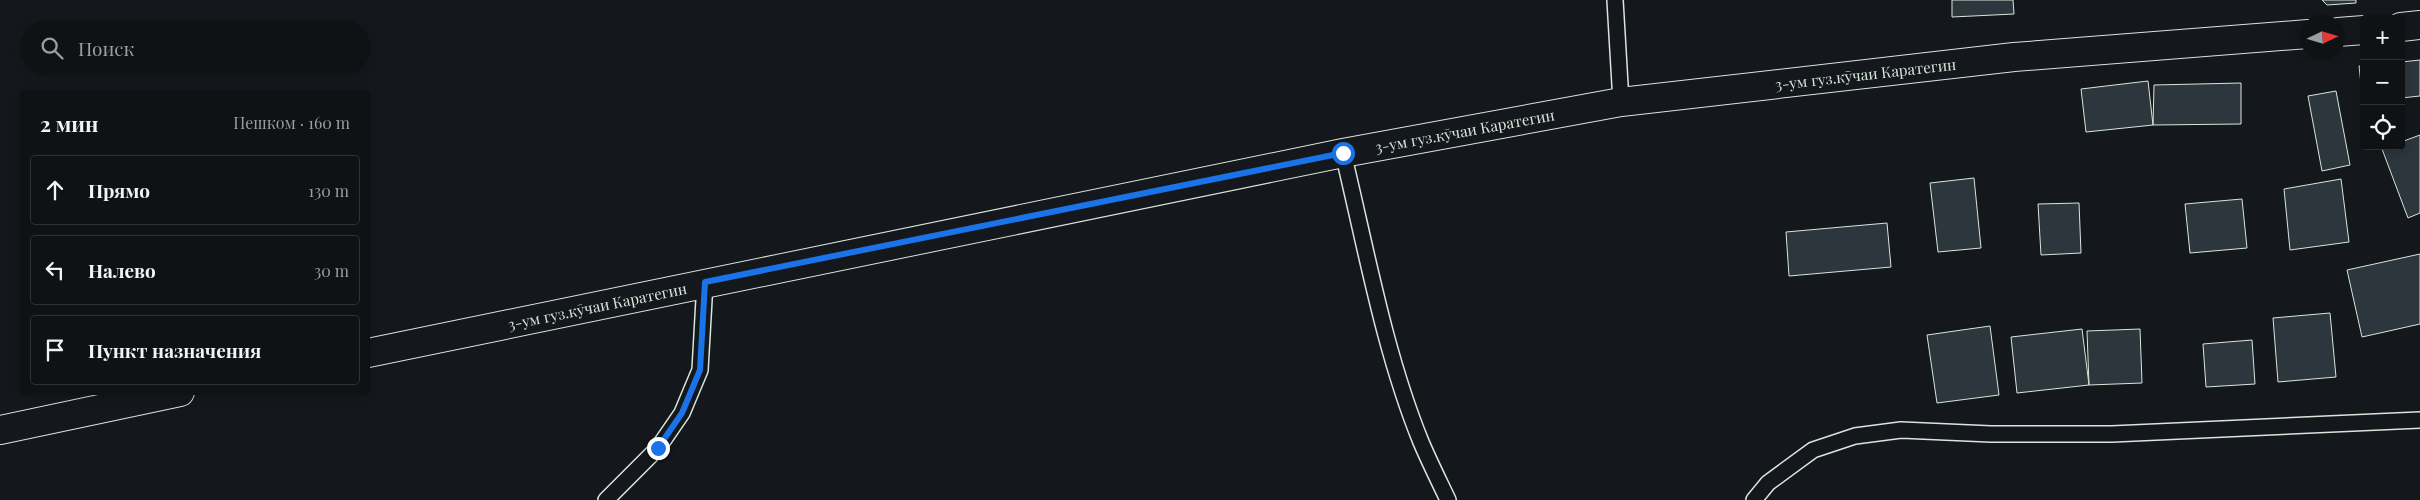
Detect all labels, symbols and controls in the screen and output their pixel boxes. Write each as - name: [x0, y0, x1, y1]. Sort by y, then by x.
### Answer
- north arrow: [2300, 15, 2345, 60]
- map controls: [2360, 15, 2405, 150]
- button: +: [2360, 15, 2405, 60]
- search box: [20, 20, 370, 75]
- icon: search: [38, 34, 66, 62]
- text: Поиск: [78, 35, 134, 61]
- street label: 3-ум гуз.кӯчаи Каратегин: [1774, 54, 1957, 94]
- button: −: [2360, 60, 2405, 105]
- street label: 3-ум гуз.кӯчаи Каратегин: [1373, 104, 1556, 157]
- button: locate: [2360, 105, 2405, 150]
- text: 2 мин: [40, 109, 98, 137]
- text: Пешком · 160 m: [233, 112, 350, 133]
- route start: [1332, 142, 1355, 165]
- icon: ahead: [41, 176, 69, 204]
- text: Прямо: [88, 177, 150, 203]
- text: 130 m: [308, 180, 349, 201]
- icon: left: [41, 256, 69, 284]
- text: Налево: [88, 257, 156, 283]
- text: 30 m: [314, 260, 349, 281]
- street label: 3-ум гуз.кӯчаи Каратегин: [506, 278, 688, 334]
- icon: arrive: [41, 336, 69, 364]
- text: Пункт назначения: [88, 337, 261, 363]
- route end: [647, 437, 670, 460]

